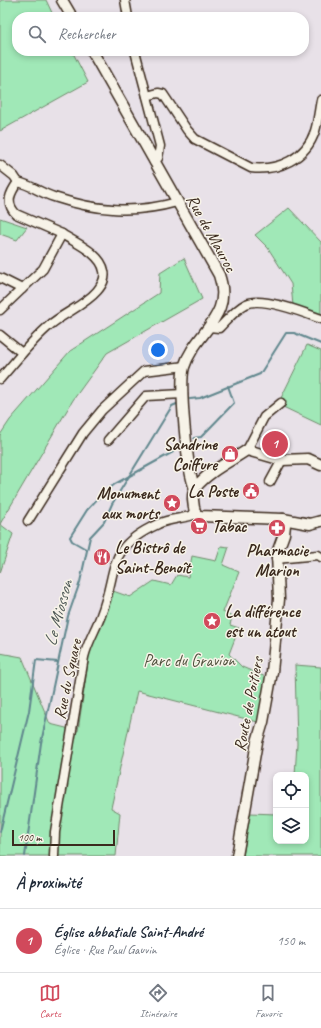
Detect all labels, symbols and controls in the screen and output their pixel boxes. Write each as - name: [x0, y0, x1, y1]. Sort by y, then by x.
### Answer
- search box: [12, 12, 309, 56]
- icon: search: [26, 23, 48, 45]
- text: Rechercher: [58, 25, 116, 44]
- street label: Rue de Mauroc: [182, 191, 242, 276]
- your location: [148, 340, 168, 360]
- pin: 1: [262, 429, 288, 459]
- place label: Sandrine Coiffure: [164, 434, 219, 475]
- shop icon: Sandrine Coiffure: [220, 444, 240, 464]
- place label: La Poste: [188, 481, 239, 502]
- public building icon: La Poste: [241, 481, 261, 501]
- place label: Monument aux morts: [97, 483, 161, 524]
- place icon: Monument aux morts: [162, 493, 182, 513]
- supermarket icon: Tabac: [189, 516, 209, 536]
- place label: Tabac: [212, 516, 247, 537]
- pharmacy icon: Pharmacie Marion: [267, 518, 287, 538]
- place label: Le Bistrô de Saint-Benoît: [115, 537, 193, 578]
- place label: Pharmacie Marion: [246, 540, 310, 581]
- restaurant icon: Le Bistrô de Saint-Benoît: [92, 547, 112, 567]
- water label: Le Miosson: [39, 576, 78, 648]
- place label: La différence est un atout: [225, 601, 301, 642]
- place icon: La différence est un atout: [202, 611, 222, 631]
- street label: Rue du Square: [49, 636, 86, 721]
- park label: Parc du Gravion: [143, 650, 236, 671]
- street label: Route de Poitiers: [229, 654, 268, 753]
- map controls: [273, 772, 309, 844]
- button: locate: [273, 772, 309, 808]
- button: layers: [273, 808, 309, 844]
- scale bar: [12, 828, 115, 847]
- text: 100 m: [18, 830, 42, 844]
- text: À proximité: [16, 872, 81, 893]
- text: Église abbatiale Saint-André: [54, 923, 203, 942]
- text: 1: [26, 933, 32, 949]
- text: 150 m: [277, 933, 305, 949]
- text: Église · Rue Paul Gauvin: [54, 942, 157, 958]
- tab: Carte: [39, 982, 61, 1020]
- tab: Itinéraire: [140, 982, 177, 1020]
- tab: Favoris: [255, 982, 282, 1020]

